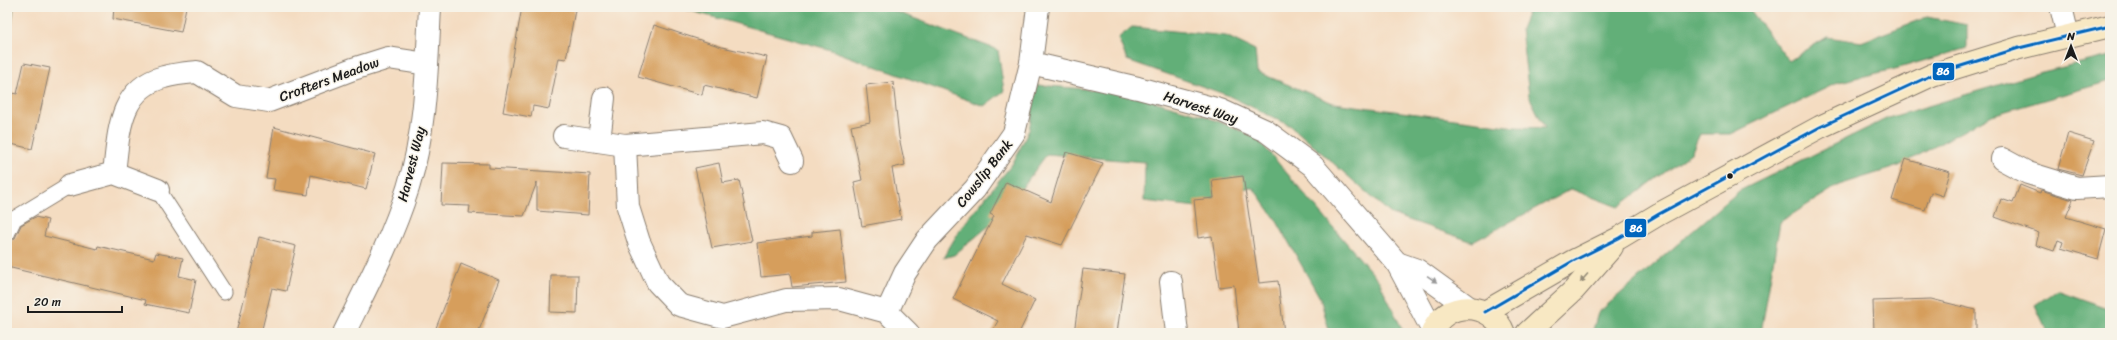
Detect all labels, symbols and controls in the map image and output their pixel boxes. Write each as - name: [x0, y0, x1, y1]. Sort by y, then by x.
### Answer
- north arrow: [2051, 26, 2091, 66]
- text: N: [2066, 27, 2075, 46]
- street label: Crofters Meadow: [276, 50, 383, 109]
- line badge: 86: [1932, 62, 1955, 81]
- text: 86: [1936, 62, 1949, 81]
- street label: Harvest Way: [1160, 84, 1242, 131]
- street label: Harvest Way: [390, 123, 433, 204]
- street label: Cowslip Bank: [949, 133, 1019, 213]
- unlabelled marker: [1725, 171, 1735, 181]
- line badge: 86: [1624, 218, 1647, 238]
- text: 86: [1629, 219, 1642, 238]
- one-way arrow: [1579, 273, 1589, 283]
- one-way arrow: [1426, 275, 1437, 283]
- scale bar: [28, 288, 122, 314]
- text: 20 m: [34, 291, 61, 313]

